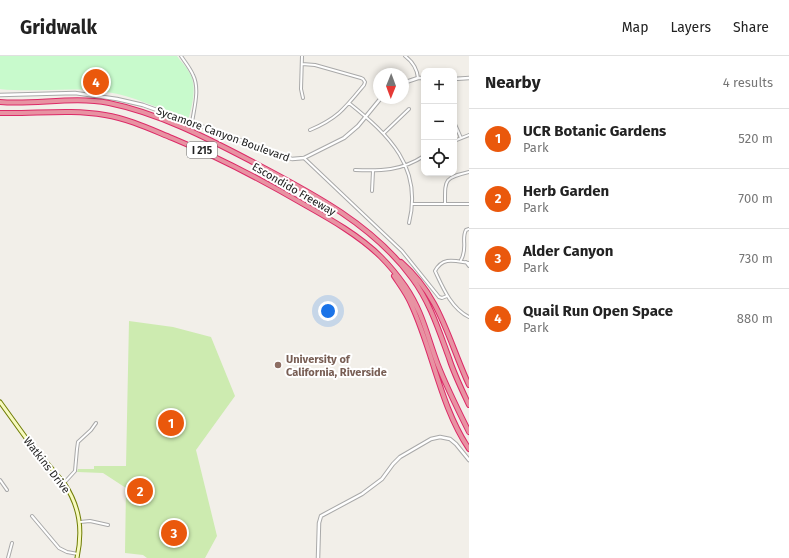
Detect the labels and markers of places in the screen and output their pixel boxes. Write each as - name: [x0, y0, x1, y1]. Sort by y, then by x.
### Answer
- pin: 4: [83, 67, 109, 97]
- place label: University of California, Riverside: [286, 353, 387, 379]
- marker: University of California, Riverside: [273, 360, 283, 370]
- pin: 1: [158, 408, 184, 438]
- pin: 2: [127, 476, 153, 506]
- pin: 3: [161, 518, 187, 548]

